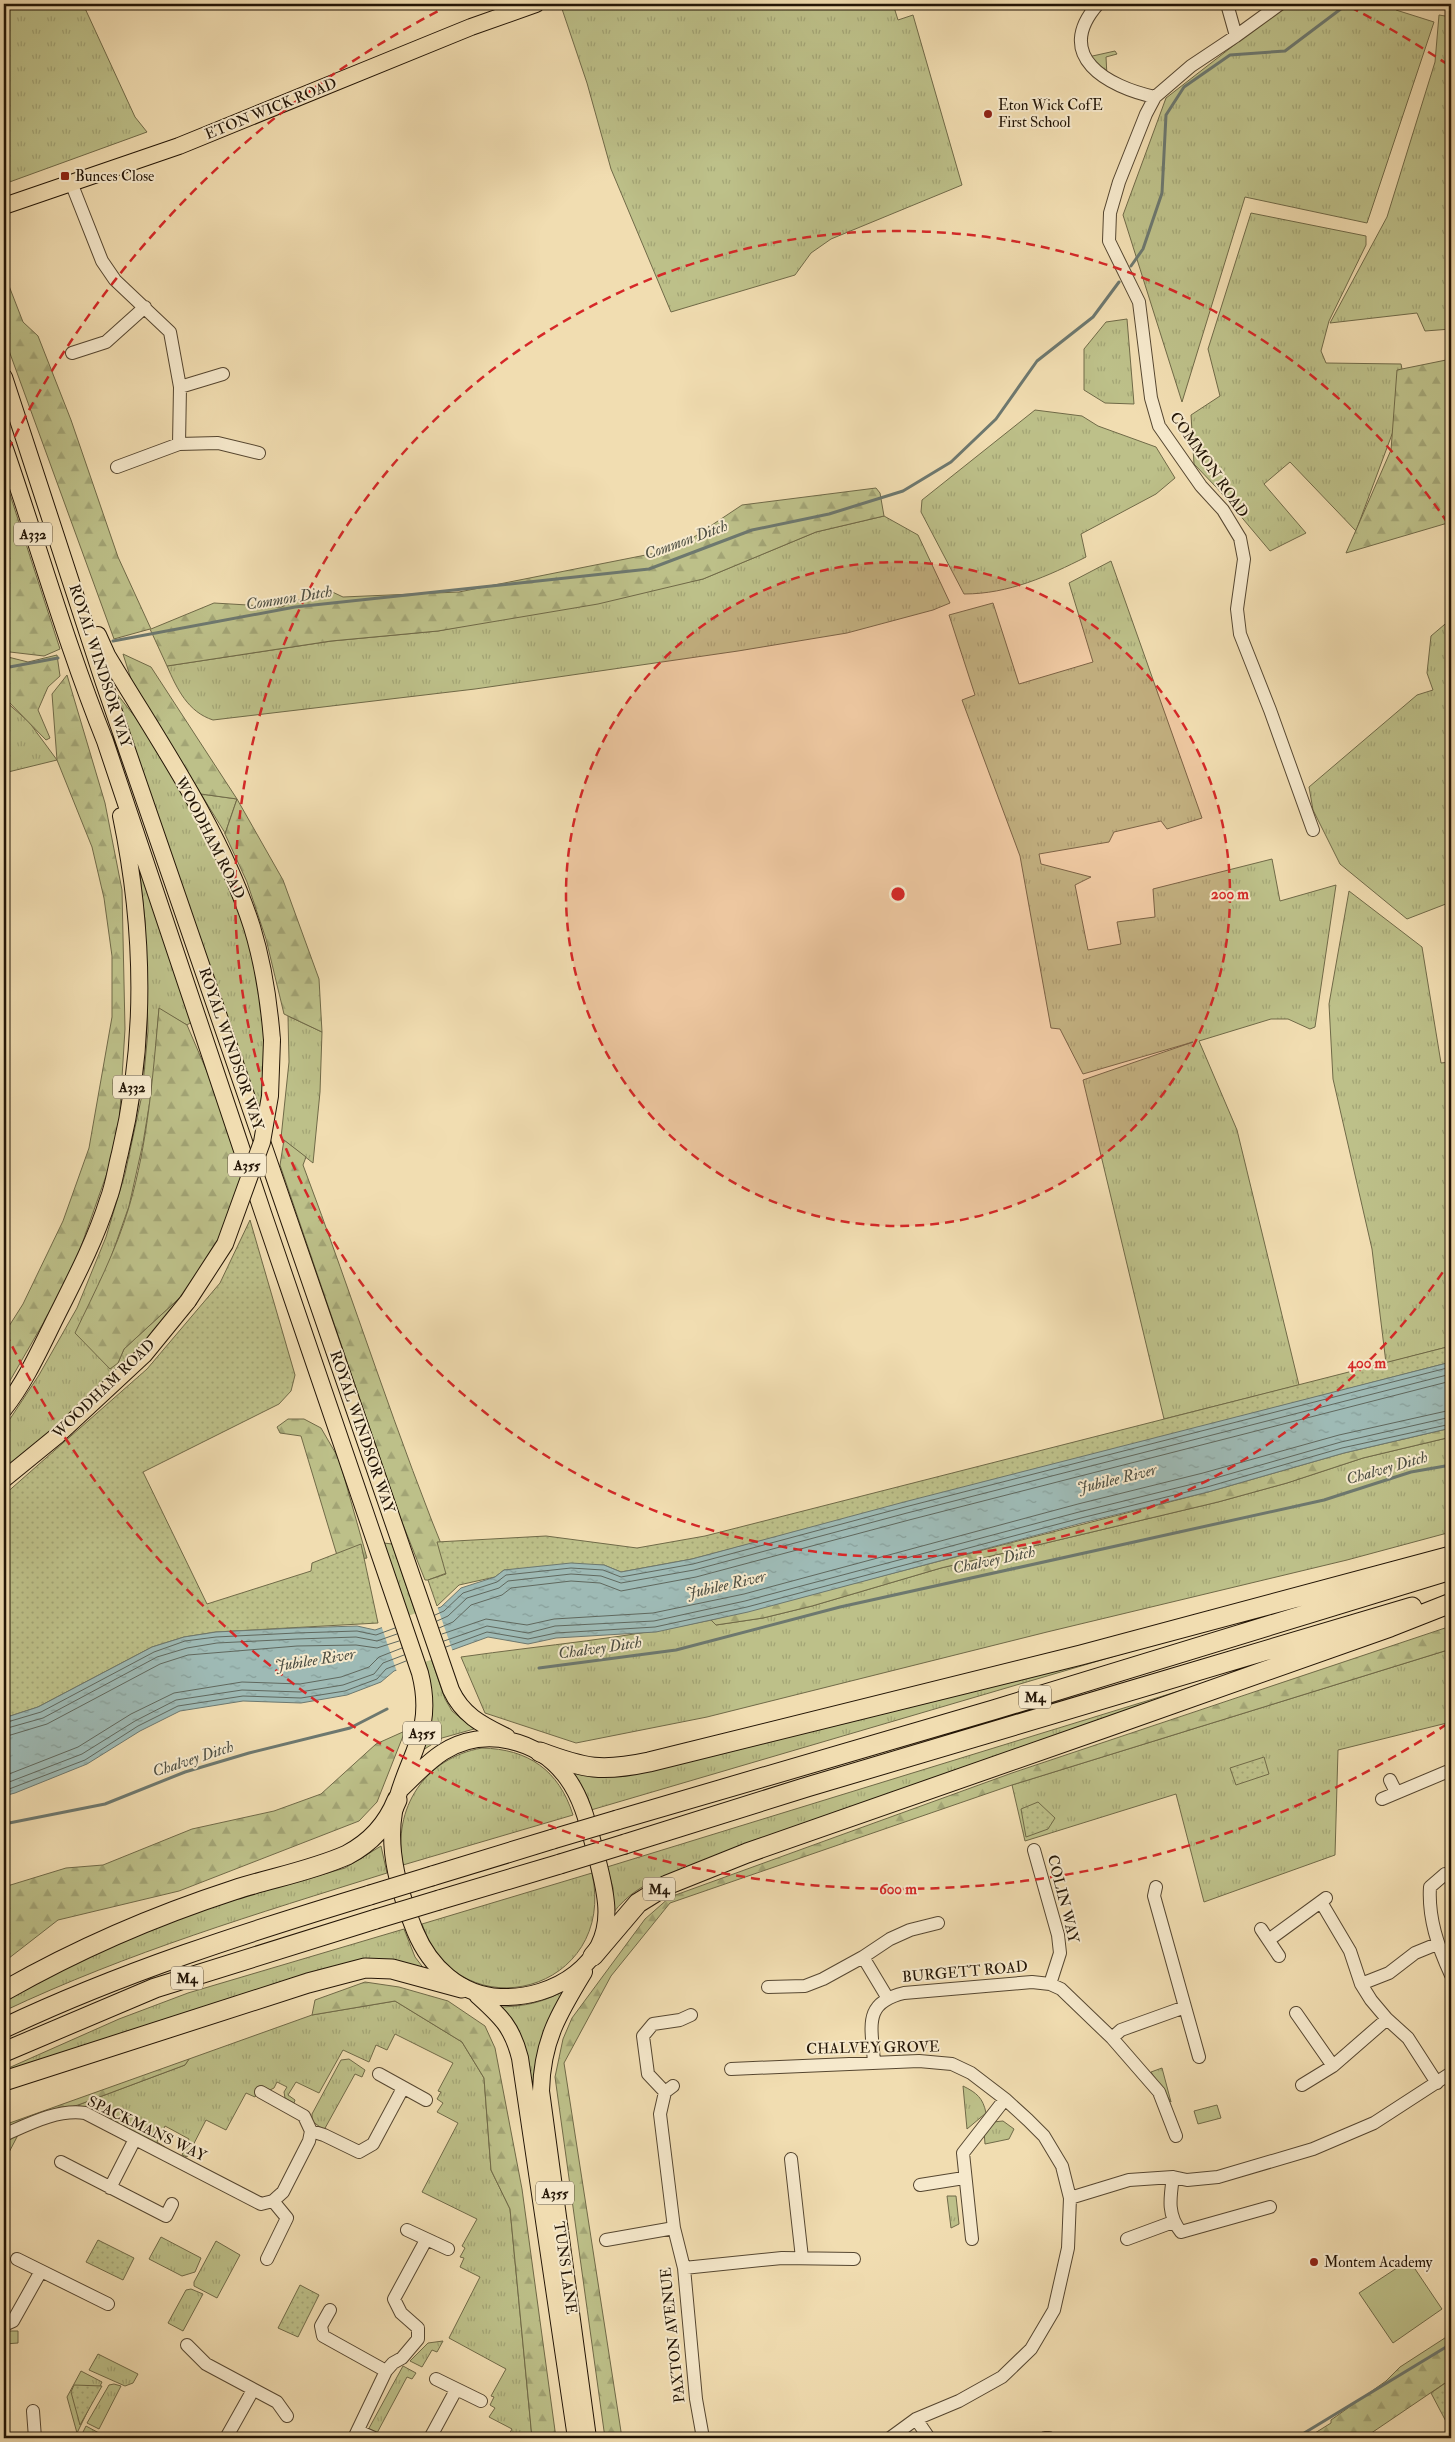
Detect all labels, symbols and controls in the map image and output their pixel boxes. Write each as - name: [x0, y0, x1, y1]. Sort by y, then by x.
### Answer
- street label: ETON WICK ROAD: [202, 74, 340, 144]
- place label: Eton Wick CofE First School: [998, 96, 1103, 132]
- marker: Eton Wick CofE First School: [982, 108, 994, 120]
- place label: Bunces Close: [75, 167, 154, 186]
- marker: Bunces Close: [59, 170, 71, 182]
- street label: COMMON ROAD: [1165, 408, 1253, 522]
- water label: Common Ditch: [642, 516, 730, 564]
- road number: A332: [14, 522, 52, 546]
- water label: Common Ditch: [244, 581, 334, 615]
- street label: ROYAL WINDSOR WAY: [65, 582, 136, 751]
- street label: WOODHAM ROAD: [170, 773, 249, 902]
- centre of rings: [889, 885, 907, 903]
- text: 200 m: [1211, 885, 1249, 904]
- street label: ROYAL WINDSOR WAY: [194, 965, 268, 1133]
- road number: A332: [113, 1076, 151, 1098]
- road number: A355: [228, 1154, 266, 1176]
- street label: WOODHAM ROAD: [48, 1335, 159, 1443]
- street label: ROYAL WINDSOR WAY: [325, 1348, 399, 1516]
- text: 400 m: [1347, 1354, 1386, 1373]
- water label: Chalvey Ditch: [1344, 1447, 1430, 1489]
- water label: Jubilee River: [1075, 1459, 1160, 1499]
- water label: Chalvey Ditch: [951, 1541, 1037, 1579]
- water label: Jubilee River: [684, 1566, 769, 1604]
- water label: Chalvey Ditch: [557, 1632, 643, 1664]
- water label: Jubilee River: [273, 1644, 358, 1676]
- road number: M4: [1019, 1685, 1051, 1708]
- road number: A355: [403, 1722, 441, 1745]
- water label: Chalvey Ditch: [150, 1737, 236, 1781]
- street label: COLIN WAY: [1043, 1853, 1083, 1946]
- road number: M4: [643, 1878, 675, 1900]
- text: 600 m: [879, 1880, 917, 1899]
- street label: BURGETT ROAD: [901, 1957, 1029, 1987]
- road number: M4: [171, 1966, 203, 1990]
- street label: CHALVEY GROVE: [806, 2037, 940, 2059]
- street label: SPACKMANS WAY: [84, 2092, 210, 2166]
- road number: A355: [536, 2182, 574, 2204]
- street label: TUNS LANE: [549, 2220, 581, 2316]
- place label: Montem Academy: [1324, 2253, 1433, 2272]
- marker: Montem Academy: [1308, 2256, 1320, 2268]
- street label: PAXTON AVENUE: [656, 2266, 690, 2404]

